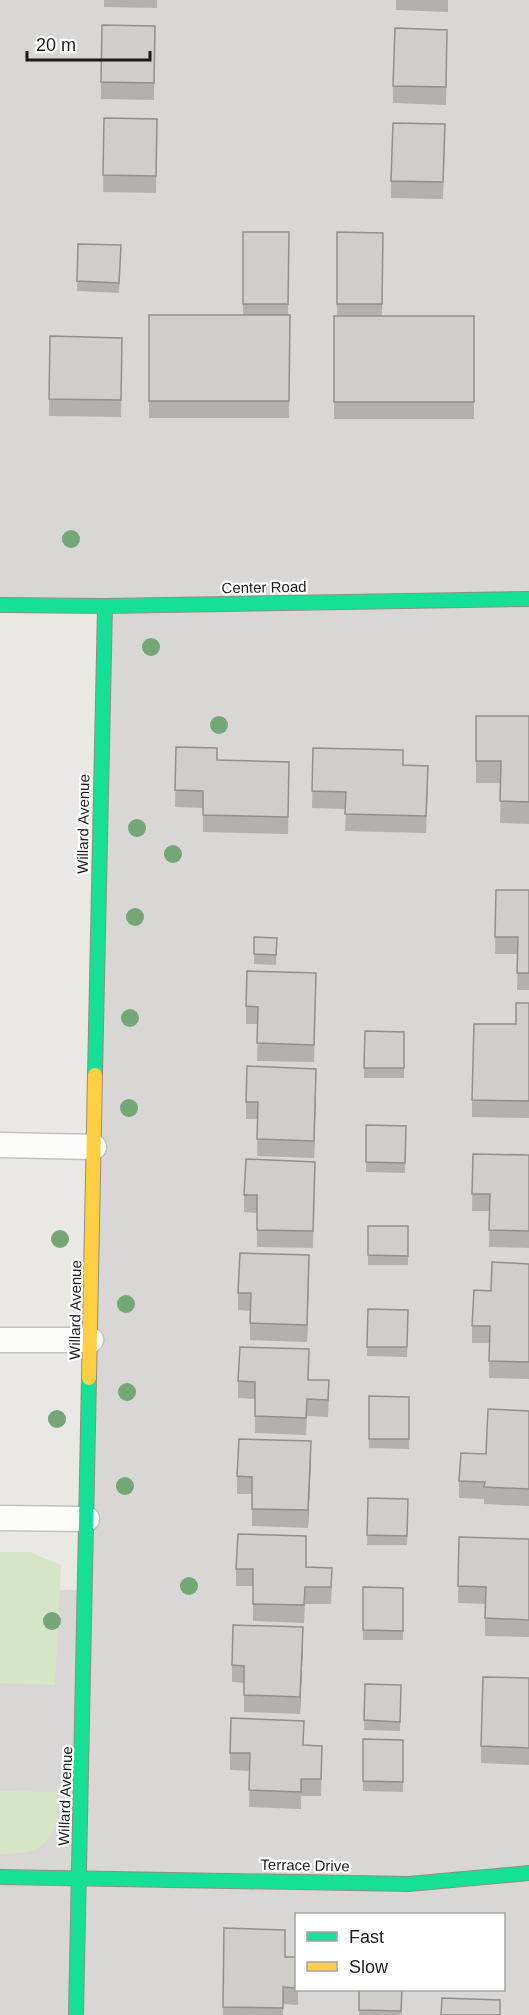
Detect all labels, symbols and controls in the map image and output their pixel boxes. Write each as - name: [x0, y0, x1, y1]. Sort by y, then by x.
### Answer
- scale bar: [27, 24, 150, 62]
- text: 20 m: [36, 35, 76, 55]
- street label: Center Road: [221, 578, 307, 596]
- street label: Willard Avenue: [74, 774, 92, 874]
- street label: Willard Avenue: [66, 1260, 84, 1360]
- street label: Willard Avenue: [55, 1746, 75, 1846]
- street label: Terrace Drive: [260, 1856, 350, 1874]
- legend: [295, 1913, 505, 1991]
- text: Fast: [349, 1927, 384, 1947]
- text: Slow: [349, 1957, 389, 1977]

